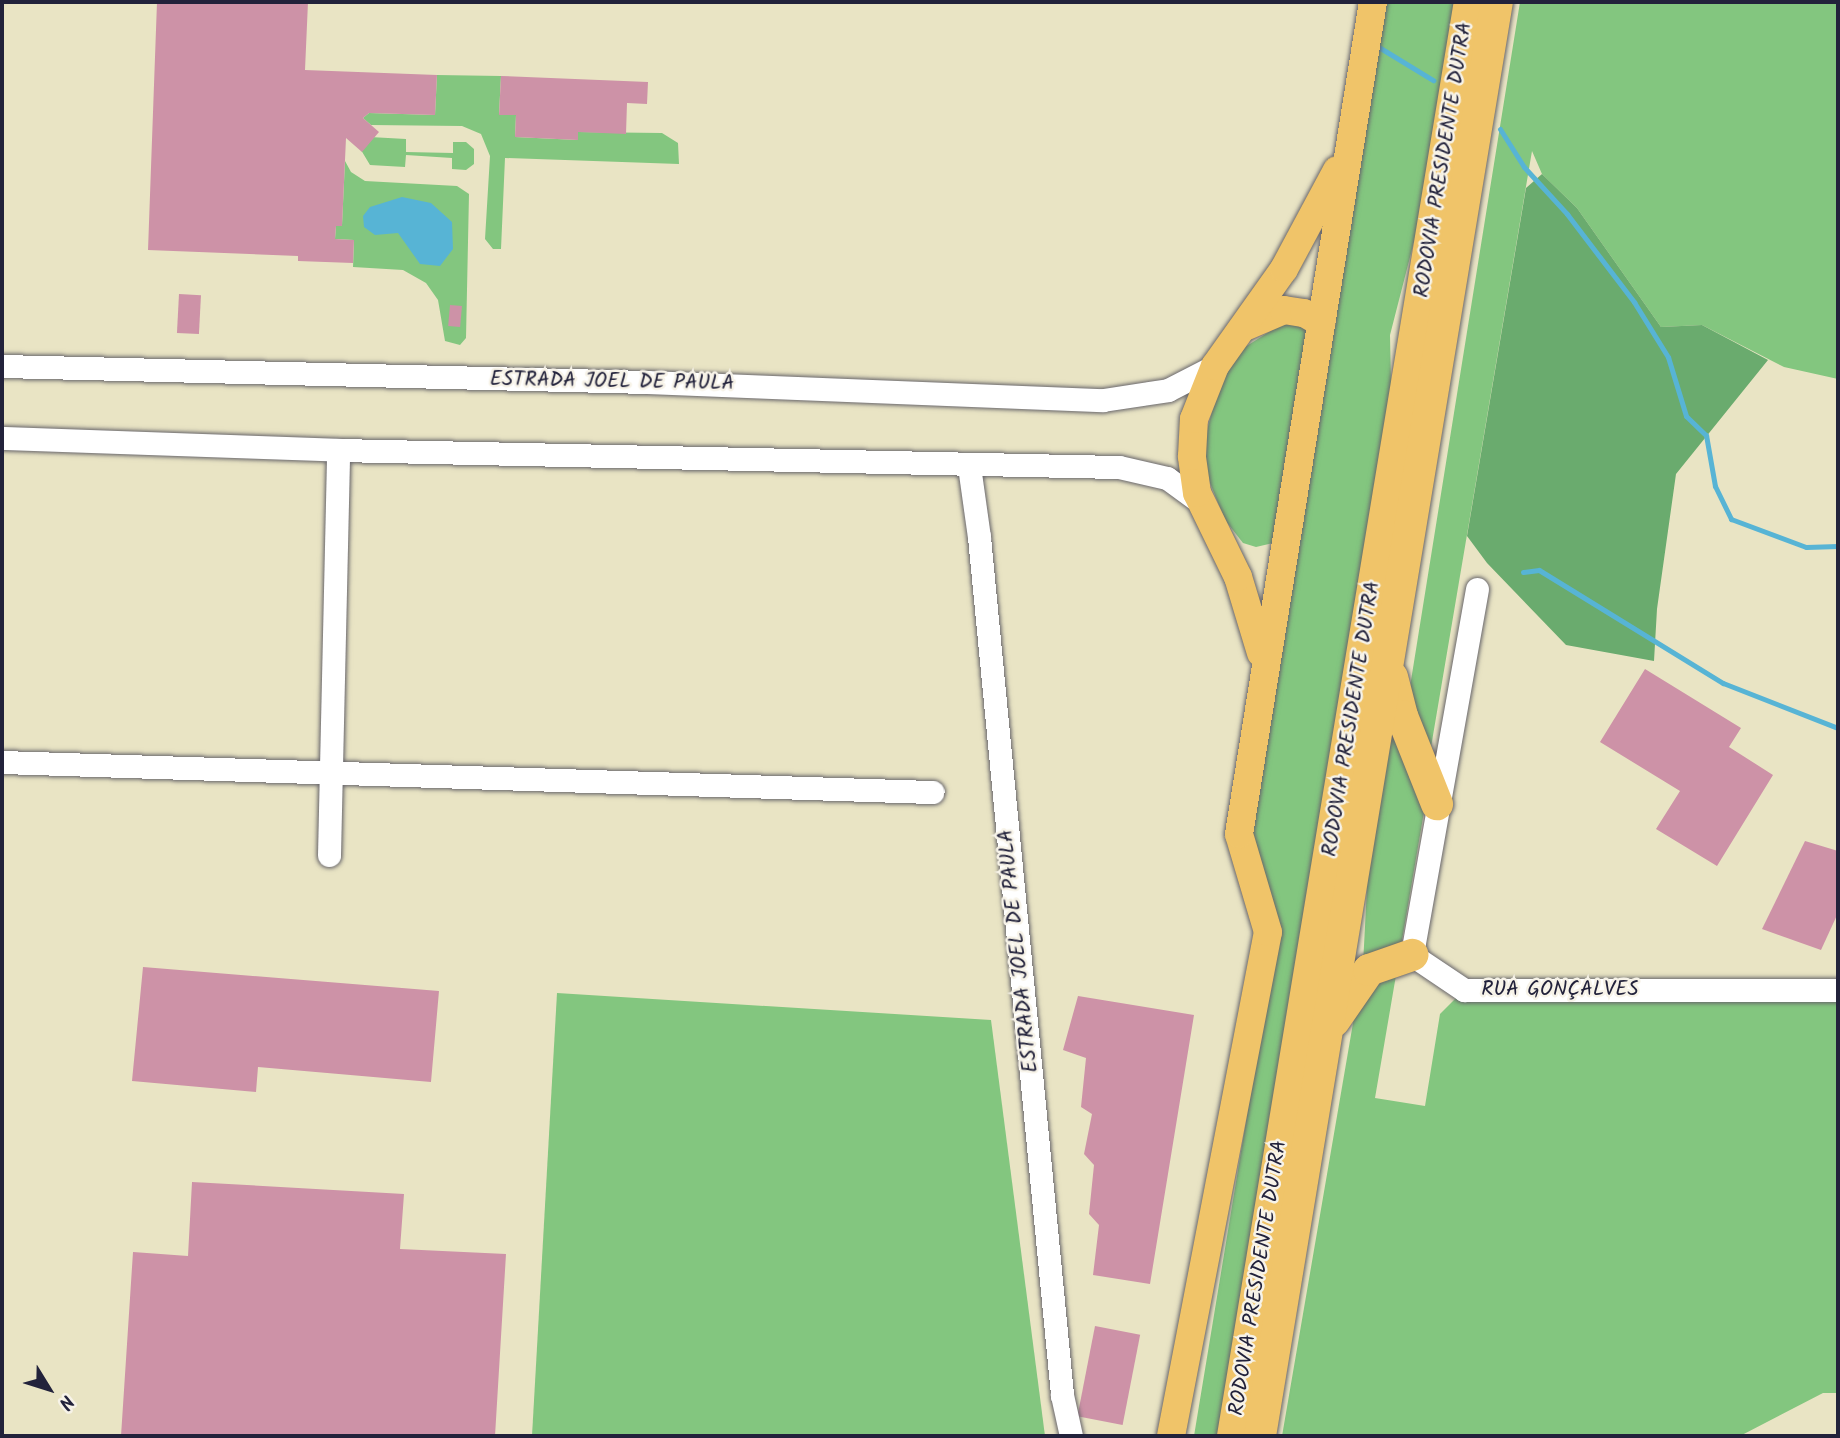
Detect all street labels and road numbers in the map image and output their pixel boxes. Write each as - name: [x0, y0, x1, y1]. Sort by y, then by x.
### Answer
- street label: RODOVIA PRESIDENTE DUTRA: [1410, 21, 1478, 299]
- street label: ESTRADA JOEL DE PAULA: [490, 367, 734, 397]
- street label: RODOVIA PRESIDENTE DUTRA: [1318, 580, 1386, 858]
- street label: ESTRADA JOEL DE PAULA: [994, 828, 1044, 1074]
- street label: RUA GONÇALVES: [1481, 977, 1639, 1003]
- street label: RODOVIA PRESIDENTE DUTRA: [1225, 1139, 1293, 1417]

